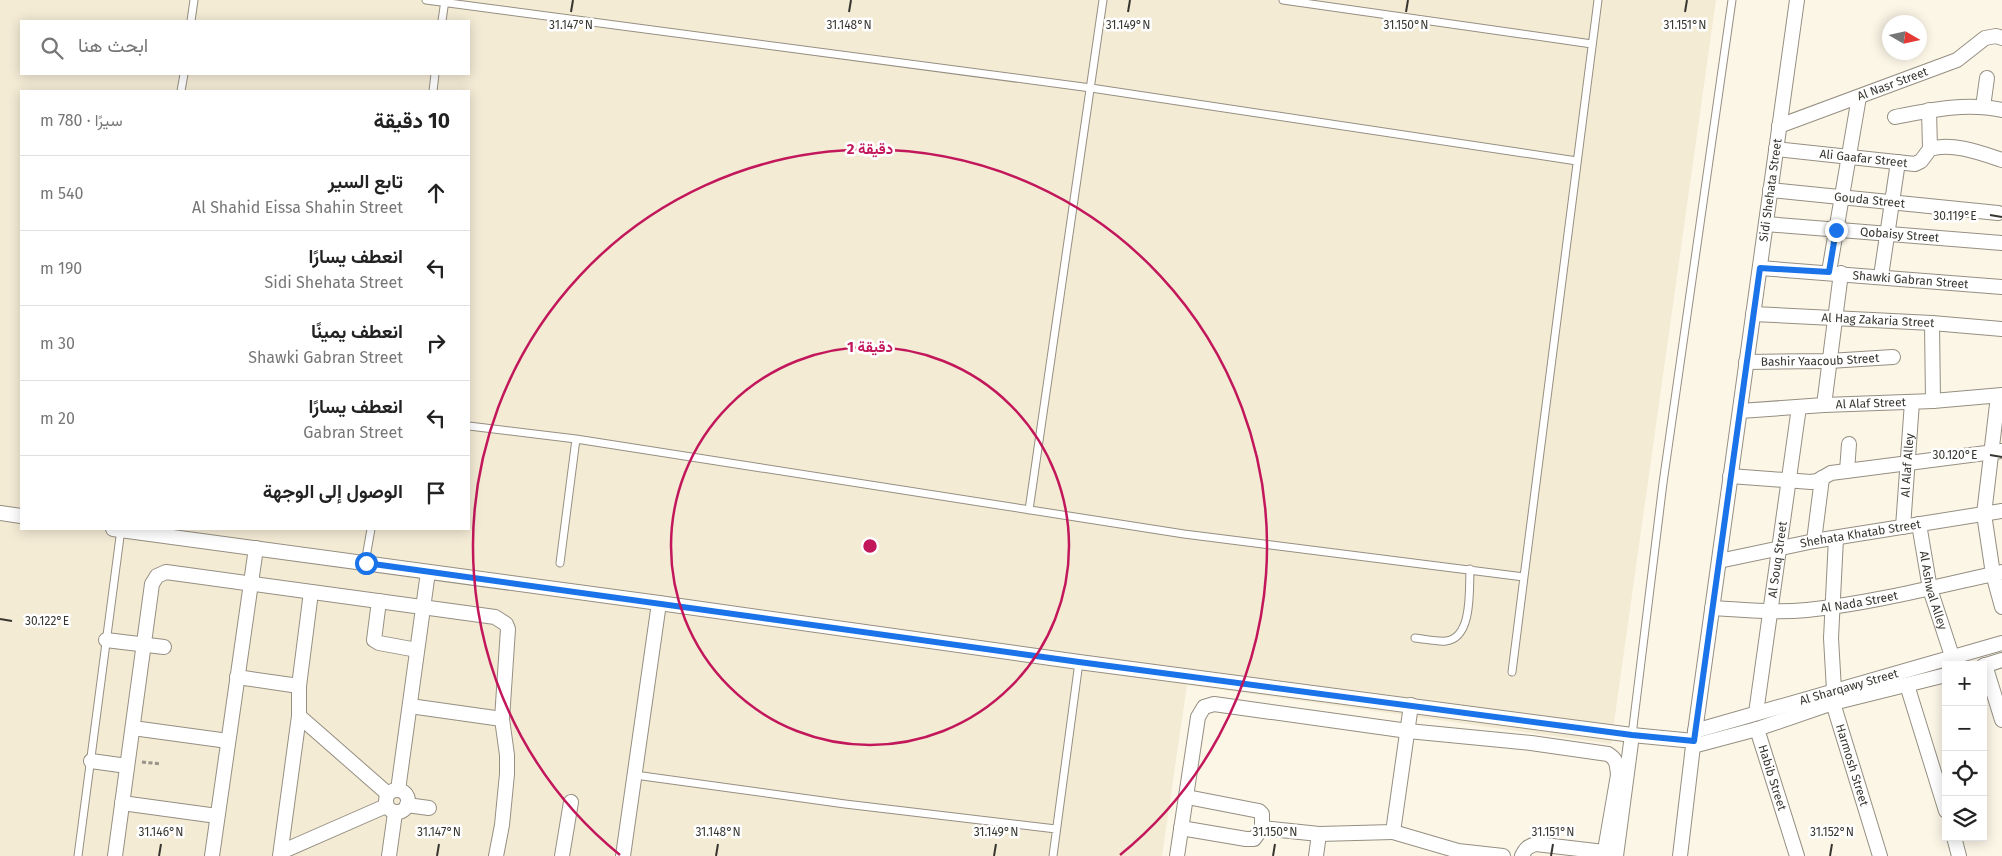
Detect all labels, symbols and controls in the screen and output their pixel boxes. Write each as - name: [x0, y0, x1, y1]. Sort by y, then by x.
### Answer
- north arrow: [1882, 15, 1927, 60]
- text: 31.147°N: [549, 18, 593, 32]
- text: 31.148°N: [826, 18, 872, 32]
- text: 31.149°N: [1106, 18, 1150, 32]
- text: 31.150°N: [1384, 18, 1428, 32]
- text: 31.151°N: [1664, 18, 1706, 32]
- search box: [20, 20, 470, 75]
- icon: search: [38, 34, 66, 62]
- text: ابحث هنا: [78, 34, 148, 57]
- street label: Al Nasr Street: [1855, 64, 1930, 103]
- text: 10 دقيقة: [373, 108, 450, 134]
- text: سيرًا · 780 m: [40, 111, 123, 130]
- street label: Sidi Shehata Street: [1756, 137, 1785, 243]
- text: 2 دقيقة: [847, 140, 893, 158]
- street label: Ali Gaafar Street: [1819, 147, 1909, 170]
- text: تابع السير: [328, 170, 403, 193]
- icon: ahead: [422, 179, 450, 207]
- text: 540 m: [40, 184, 83, 203]
- street label: Gouda Street: [1833, 190, 1906, 211]
- text: Al Shahid Eissa Shahin Street: [192, 198, 403, 217]
- text: 30.119°E: [1933, 209, 1977, 223]
- route end: [1825, 219, 1848, 242]
- street label: Qobaisy Street: [1859, 225, 1940, 245]
- text: انعطف يسارًا: [309, 245, 403, 268]
- icon: left: [422, 254, 450, 282]
- text: 190 m: [40, 259, 82, 278]
- street label: Shawki Gabran Street: [1852, 268, 1970, 291]
- text: Sidi Shehata Street: [265, 273, 403, 292]
- street label: Al Hag Zakaria Street: [1821, 310, 1936, 330]
- text: انعطف يمينًا: [311, 320, 403, 343]
- icon: right: [422, 329, 450, 357]
- text: 30 m: [40, 334, 75, 353]
- text: 1 دقيقة: [847, 338, 893, 356]
- text: Shawki Gabran Street: [248, 348, 403, 367]
- street label: Bashir Yaacoub Street: [1761, 351, 1880, 369]
- text: انعطف يسارًا: [309, 395, 403, 418]
- street label: Al Alaf Street: [1835, 395, 1907, 412]
- icon: left: [422, 404, 450, 432]
- text: 20 m: [40, 409, 75, 428]
- text: Gabran Street: [303, 423, 403, 442]
- street label: Al Alaf Alley: [1898, 433, 1917, 498]
- text: 30.120°E: [1933, 448, 1977, 462]
- icon: arrive: [422, 479, 450, 507]
- text: الوصول إلى الوجهة: [263, 480, 403, 503]
- street label: Shehata Khatab Street: [1799, 517, 1922, 551]
- street label: Al Souq Street: [1765, 520, 1790, 599]
- centre of rings: [861, 537, 879, 555]
- street label: Al Ashwal Alley: [1917, 550, 1950, 632]
- route start: [355, 552, 378, 575]
- street label: Al Nada Street: [1820, 588, 1900, 615]
- text: 30.122°E: [25, 614, 69, 628]
- map controls: [1942, 661, 1987, 841]
- button: +: [1942, 661, 1987, 706]
- street label: Al Sharqawy Street: [1798, 666, 1900, 708]
- button: −: [1942, 706, 1987, 751]
- street label: Harmosh Street: [1833, 722, 1871, 808]
- street label: Habib Street: [1755, 743, 1789, 813]
- button: locate: [1942, 751, 1987, 796]
- button: layers: [1942, 796, 1987, 841]
- text: 31.146°N: [139, 825, 183, 839]
- text: 31.147°N: [417, 825, 461, 839]
- text: 31.148°N: [695, 825, 741, 839]
- text: 31.149°N: [974, 825, 1018, 839]
- text: 31.150°N: [1253, 825, 1297, 839]
- text: 31.151°N: [1532, 825, 1574, 839]
- text: 31.152°N: [1810, 825, 1854, 839]

